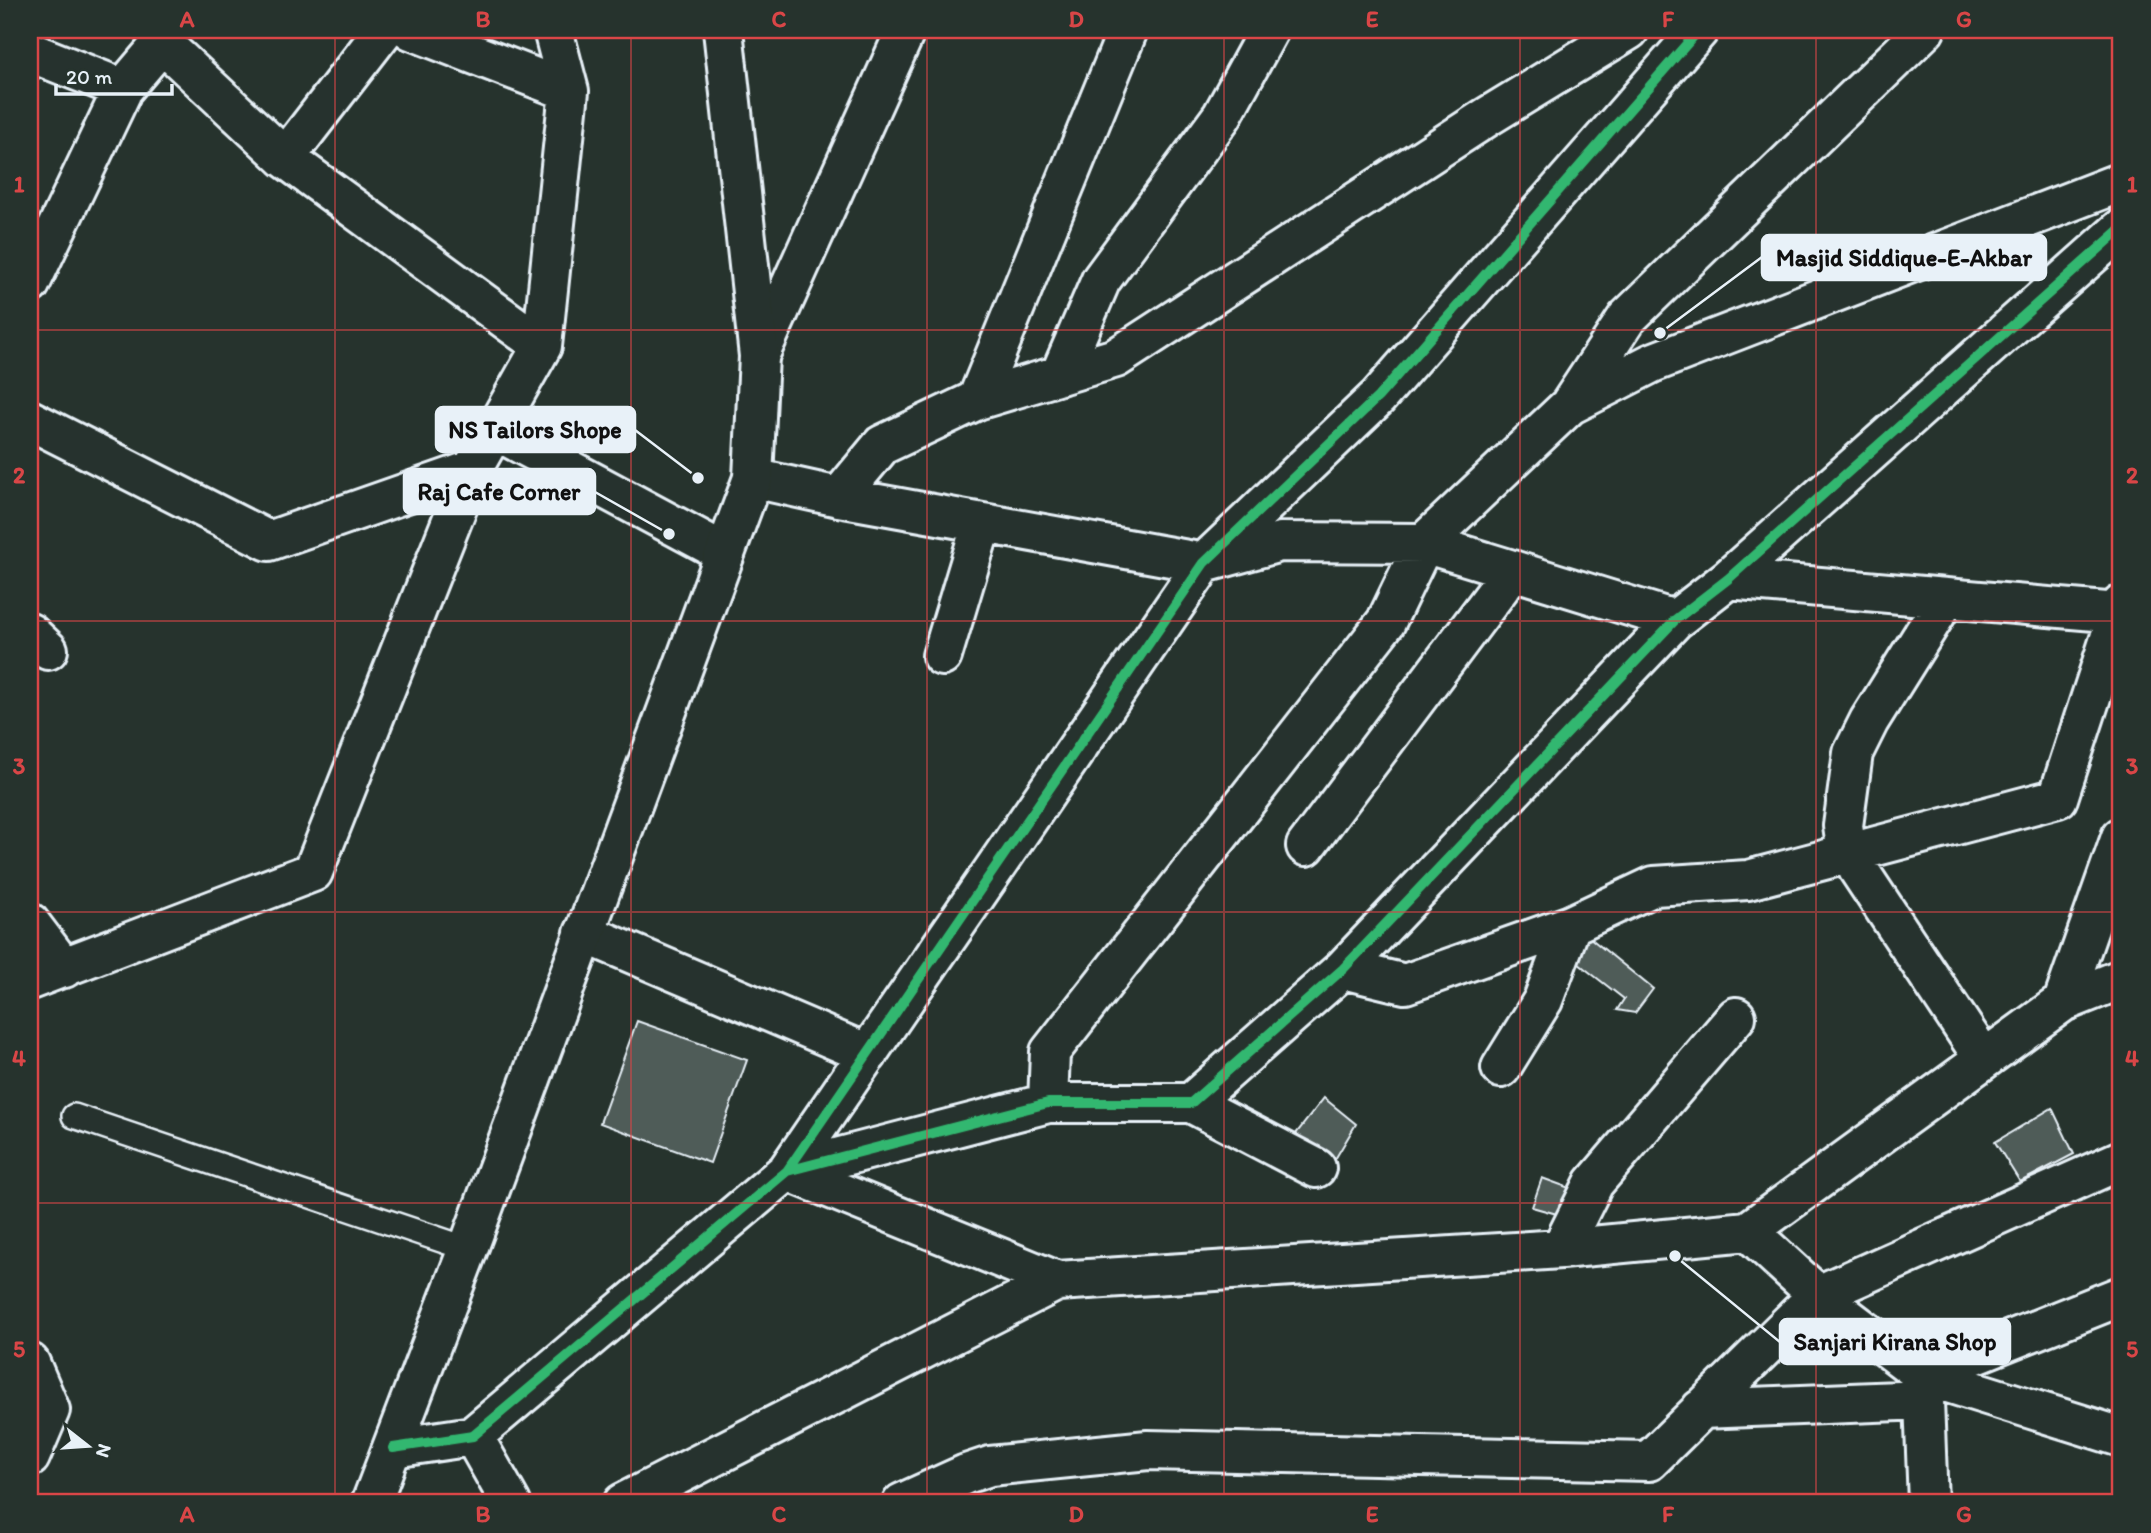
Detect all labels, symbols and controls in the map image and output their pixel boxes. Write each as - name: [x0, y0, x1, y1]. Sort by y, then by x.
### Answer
- text: A: [179, 5, 195, 33]
- text: B: [476, 5, 491, 33]
- text: C: [772, 5, 787, 33]
- text: D: [1068, 5, 1084, 33]
- text: E: [1366, 5, 1379, 33]
- text: F: [1662, 5, 1675, 33]
- text: G: [1956, 5, 1972, 33]
- scale bar: [56, 52, 172, 96]
- text: 20 m: [66, 64, 113, 89]
- text: 1: [14, 170, 25, 198]
- text: 1: [2127, 170, 2138, 198]
- callout: Masjid Siddique-E-Akbar: [1762, 235, 2046, 280]
- text: Masjid Siddique-E-Akbar: [1776, 243, 2033, 273]
- callout: NS Tailors Shope: [436, 407, 635, 452]
- text: NS Tailors Shope: [448, 415, 622, 445]
- text: 2: [13, 461, 26, 489]
- text: 2: [2126, 461, 2139, 489]
- callout: Raj Cafe Corner: [404, 469, 595, 514]
- text: Raj Cafe Corner: [418, 477, 581, 507]
- text: 3: [13, 752, 26, 780]
- text: 3: [2126, 752, 2139, 780]
- text: 4: [12, 1044, 26, 1072]
- text: 4: [2125, 1044, 2139, 1072]
- callout: Sanjari Kirana Shop: [1780, 1319, 2010, 1364]
- text: Sanjari Kirana Shop: [1793, 1327, 1997, 1357]
- text: 5: [13, 1335, 25, 1363]
- text: 5: [2126, 1335, 2138, 1363]
- north arrow: [52, 1410, 122, 1480]
- text: N: [91, 1441, 117, 1460]
- text: A: [179, 1500, 195, 1528]
- text: B: [476, 1500, 491, 1528]
- text: C: [772, 1500, 787, 1528]
- text: D: [1068, 1500, 1084, 1528]
- text: E: [1366, 1500, 1379, 1528]
- text: F: [1662, 1500, 1675, 1528]
- text: G: [1956, 1500, 1972, 1528]

